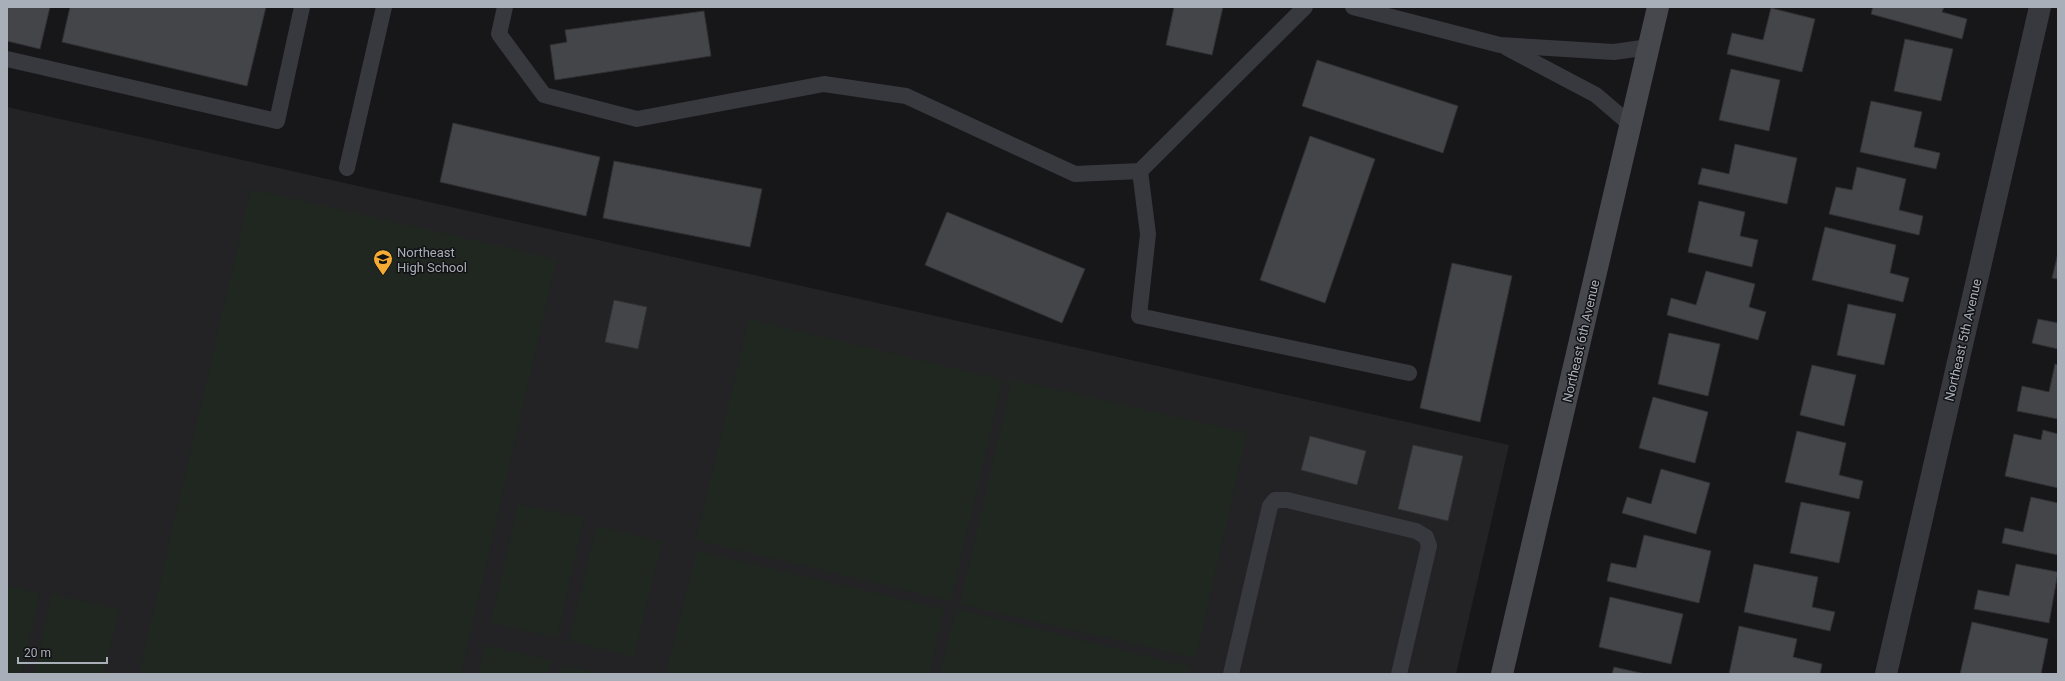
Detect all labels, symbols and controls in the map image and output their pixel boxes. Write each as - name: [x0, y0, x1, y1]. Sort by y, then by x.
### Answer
- place label: Northeast High School: [397, 245, 467, 275]
- school or university icon: Northeast High School: [372, 248, 394, 276]
- street label: Northeast 5th Avenue: [1942, 277, 1984, 403]
- street label: Northeast 6th Avenue: [1560, 278, 1602, 404]
- scale bar: [18, 639, 107, 665]
- text: 20 m: [24, 646, 51, 660]

